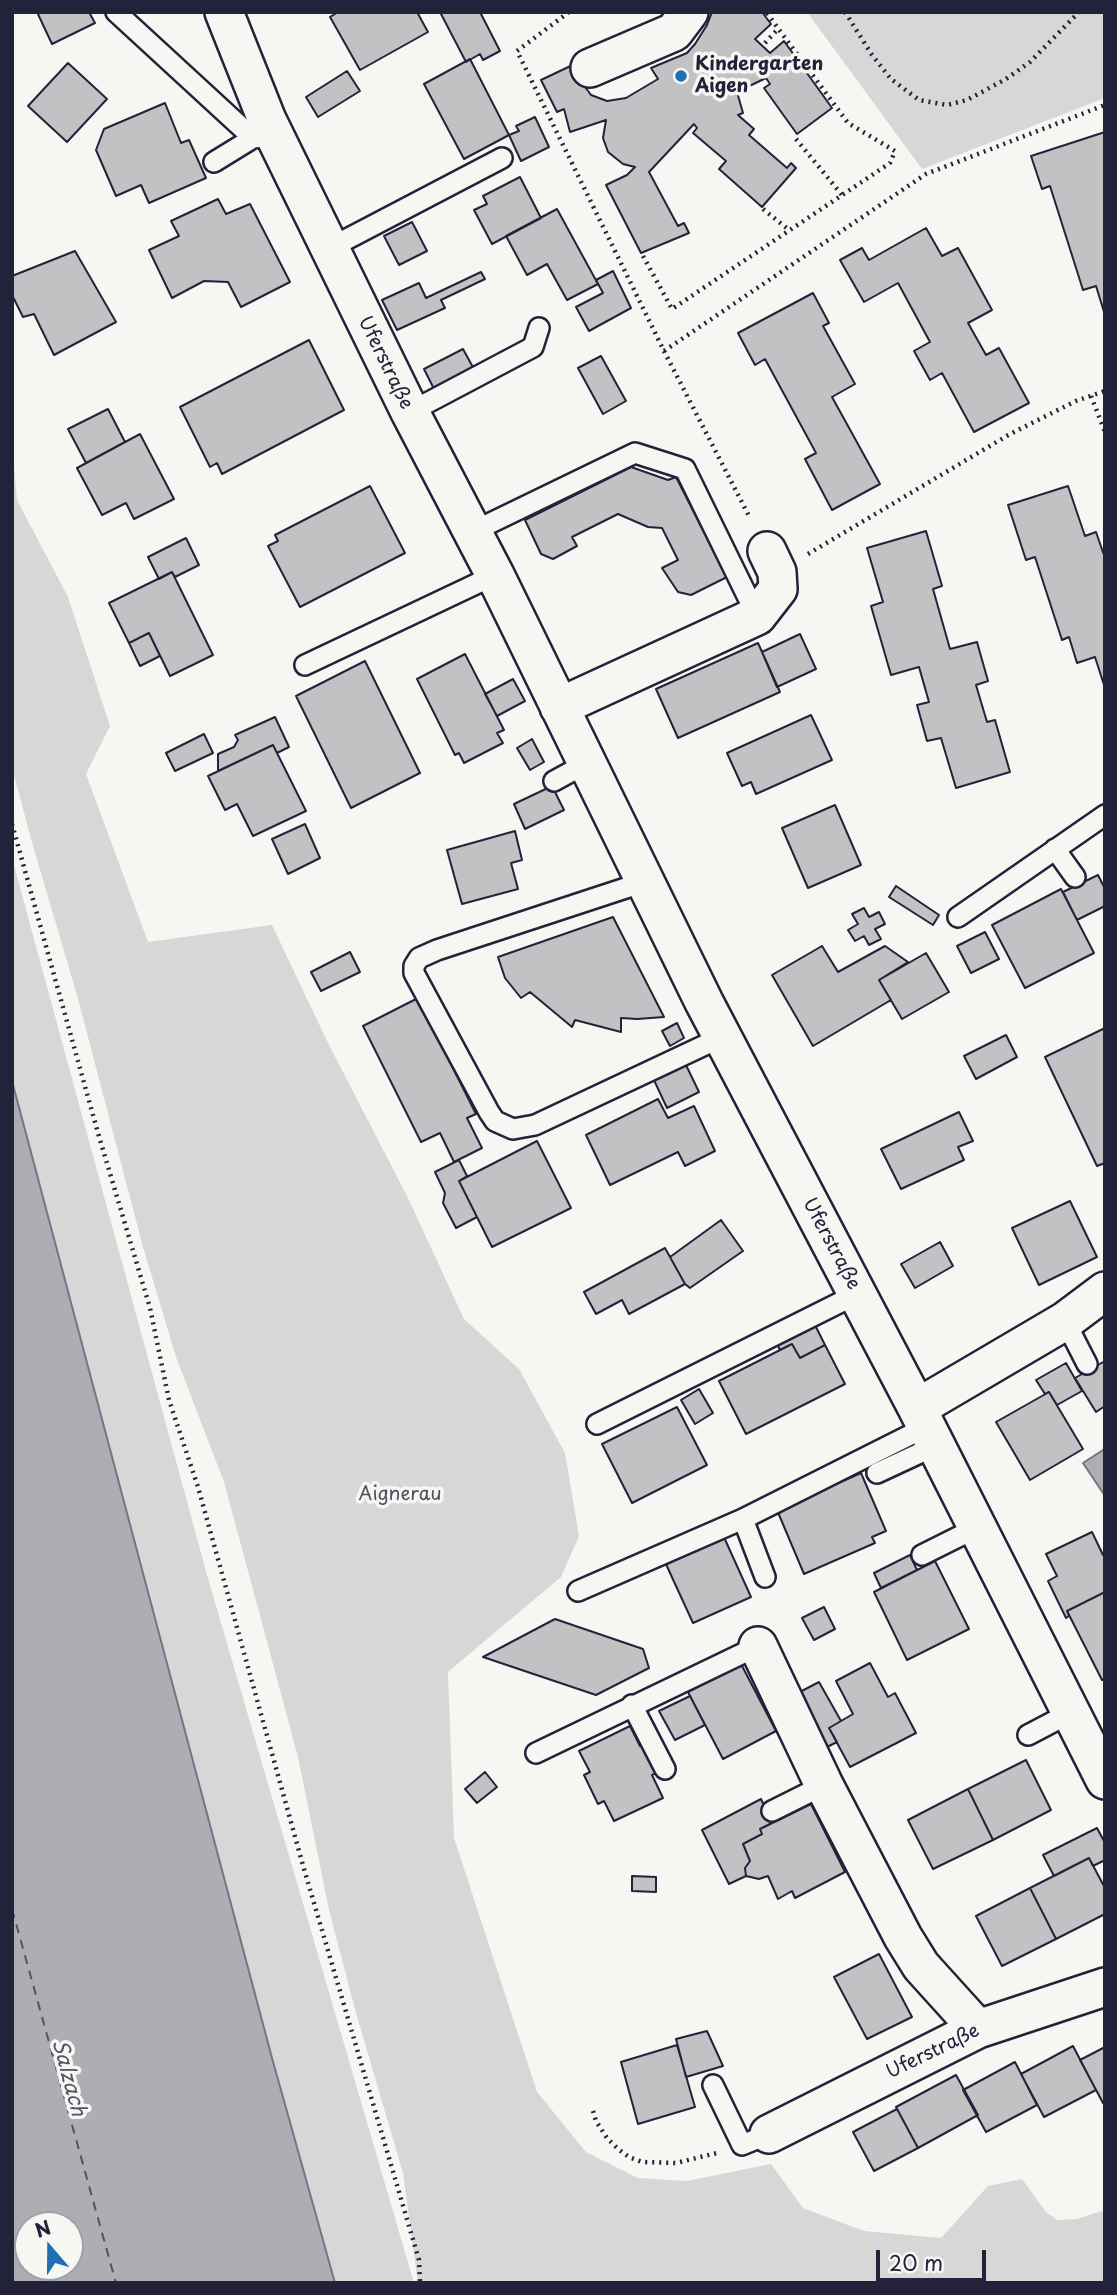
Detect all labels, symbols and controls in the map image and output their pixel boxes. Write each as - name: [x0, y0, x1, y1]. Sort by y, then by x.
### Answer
- place label: Kindergarten Aigen: [695, 54, 823, 98]
- marker: Kindergarten Aigen: [673, 68, 689, 84]
- street label: Uferstraße: [353, 313, 417, 413]
- street label: Uferstraße: [797, 1194, 865, 1294]
- park label: Aignerau: [359, 1484, 441, 1506]
- street label: Uferstraße: [883, 2020, 983, 2084]
- water label: Salzach: [46, 2037, 90, 2119]
- north arrow: [14, 2211, 84, 2281]
- text: N: [31, 2212, 54, 2244]
- scale bar: [879, 2236, 989, 2280]
- text: 20 m: [889, 2246, 943, 2278]

